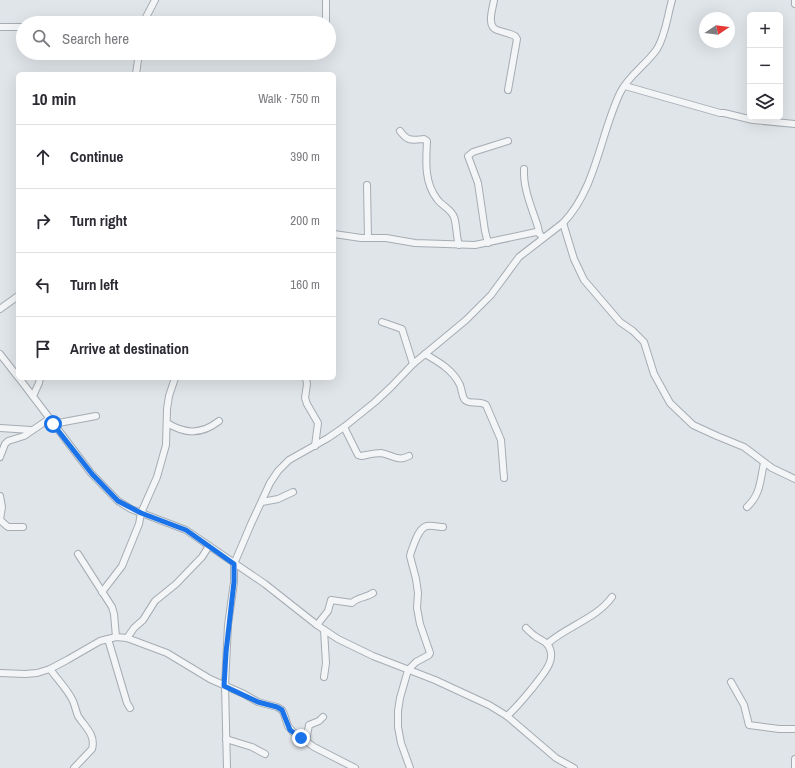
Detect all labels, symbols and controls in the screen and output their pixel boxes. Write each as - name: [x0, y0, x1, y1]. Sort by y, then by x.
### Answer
- north arrow: [699, 12, 735, 48]
- map controls: [747, 12, 783, 120]
- button: +: [747, 12, 783, 48]
- search box: [16, 16, 336, 60]
- icon: search: [30, 27, 52, 49]
- text: Search here: [62, 28, 129, 49]
- button: −: [747, 48, 783, 84]
- button: layers: [747, 84, 783, 120]
- text: 10 min: [32, 87, 76, 110]
- text: Walk · 750 m: [258, 90, 320, 107]
- icon: ahead: [32, 146, 54, 168]
- text: Continue: [70, 146, 123, 167]
- text: 390 m: [290, 148, 320, 165]
- icon: right: [32, 210, 54, 232]
- text: Turn right: [70, 210, 127, 231]
- text: 200 m: [290, 212, 320, 229]
- icon: left: [32, 274, 54, 296]
- text: Turn left: [70, 274, 118, 295]
- text: 160 m: [290, 276, 320, 293]
- icon: arrive: [32, 338, 54, 360]
- text: Arrive at destination: [70, 338, 189, 359]
- route start: [44, 415, 62, 433]
- route end: [292, 729, 310, 747]

